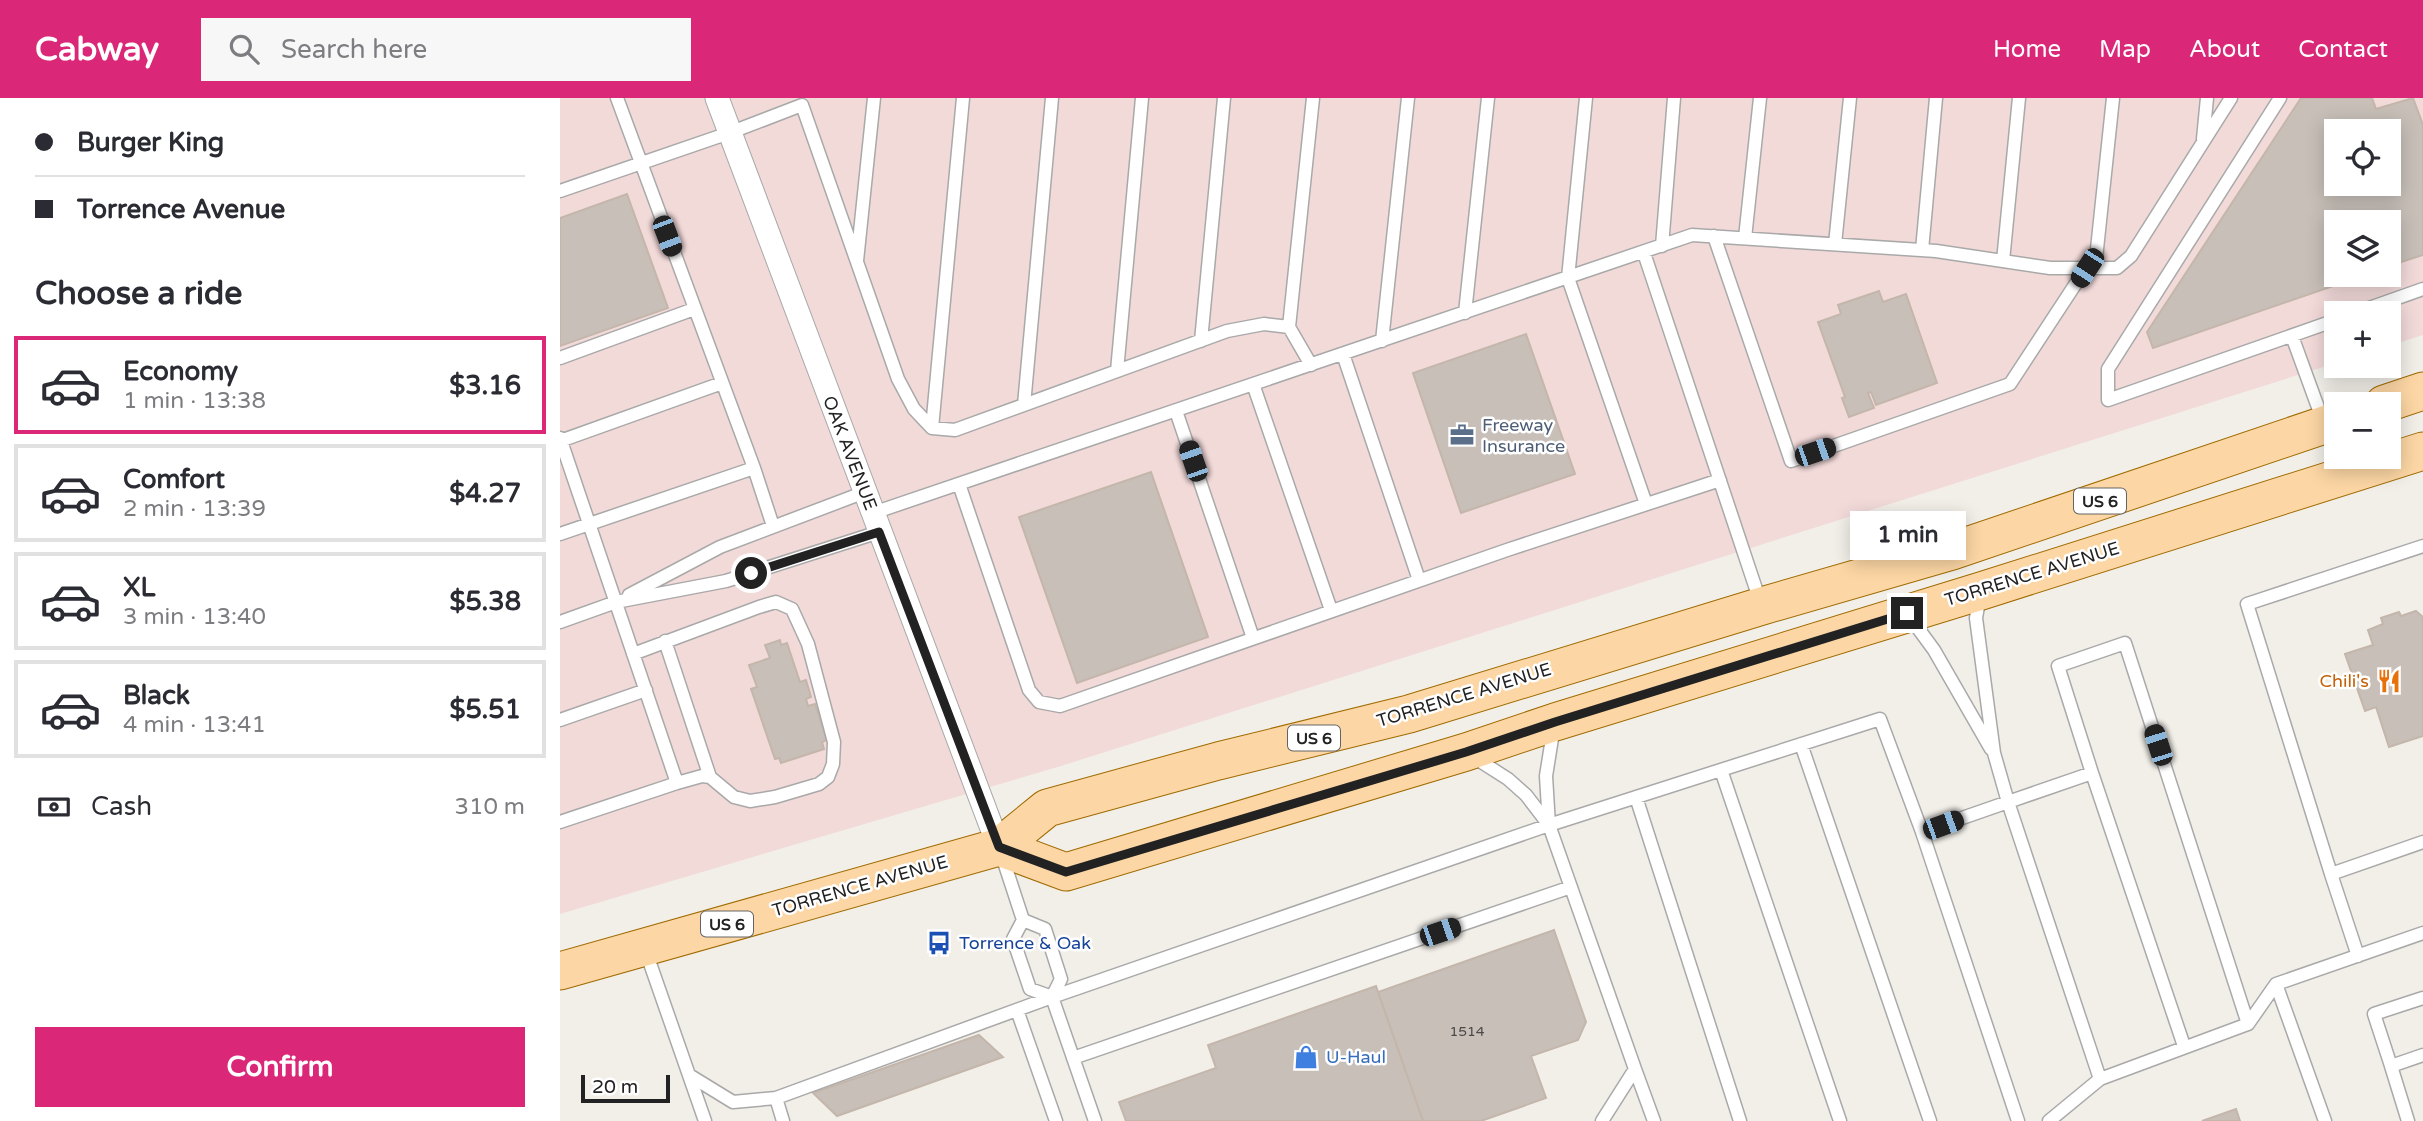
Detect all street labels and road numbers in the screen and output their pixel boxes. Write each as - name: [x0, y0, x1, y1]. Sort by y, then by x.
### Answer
- street label: OAK AVENUE: [818, 393, 882, 513]
- road number: US 6: [2074, 488, 2126, 514]
- street label: TORRENCE AVENUE: [1942, 537, 2122, 611]
- street label: TORRENCE AVENUE: [1374, 658, 1554, 732]
- road number: US 6: [1288, 726, 1340, 750]
- street label: TORRENCE AVENUE: [770, 850, 950, 922]
- road number: US 6: [701, 912, 753, 936]

